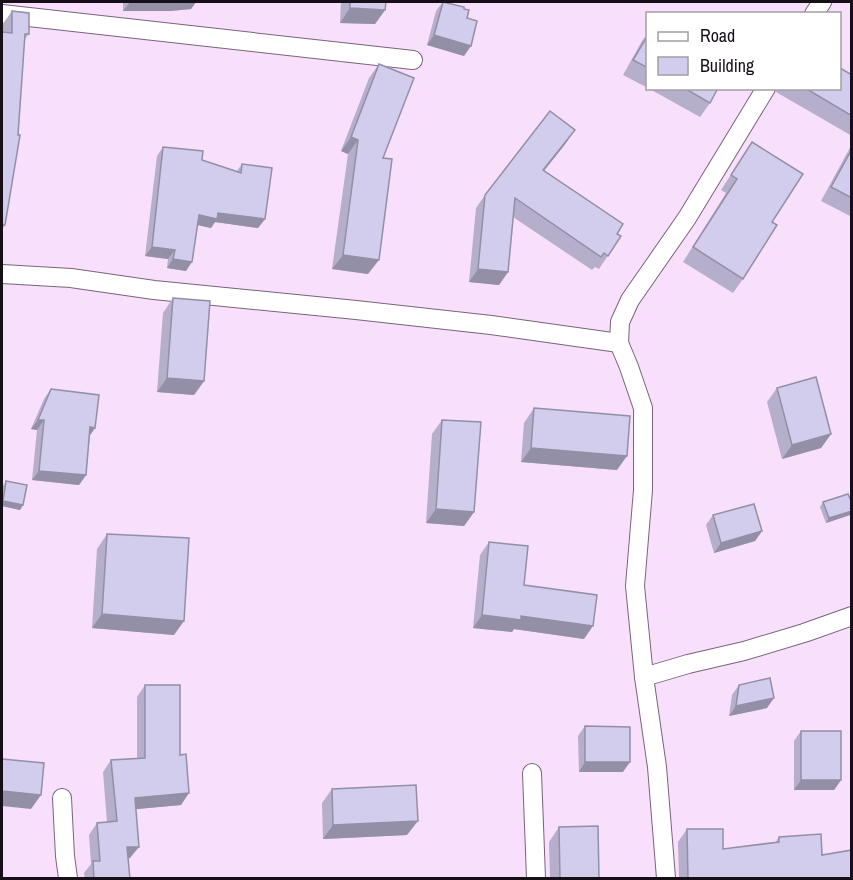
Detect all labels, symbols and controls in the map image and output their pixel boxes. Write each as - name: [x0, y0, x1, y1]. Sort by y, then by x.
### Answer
- legend: [646, 12, 841, 90]
- text: Road: [700, 23, 735, 48]
- text: Building: [700, 53, 755, 78]

